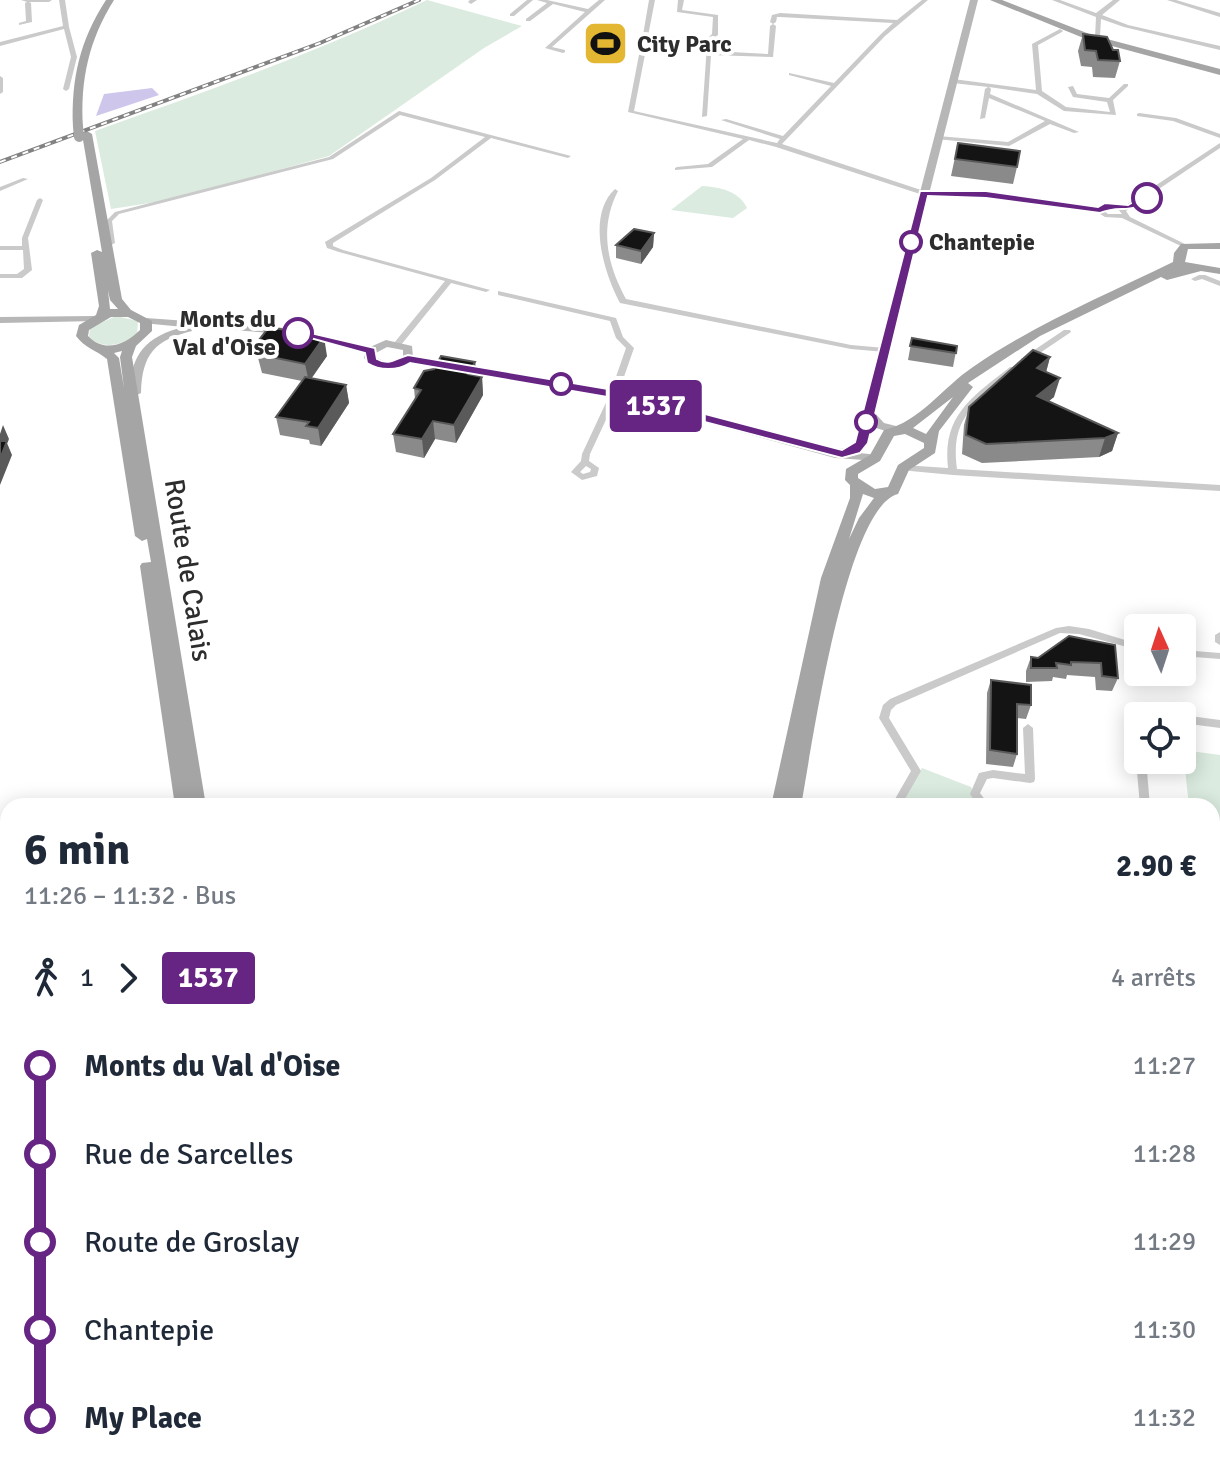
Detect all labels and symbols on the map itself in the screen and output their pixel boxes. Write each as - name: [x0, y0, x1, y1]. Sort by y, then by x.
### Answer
- sports icon: City Parc: [582, 20, 630, 68]
- place label: City Parc: [637, 29, 732, 59]
- unlabelled marker: [1132, 183, 1162, 213]
- place label: Chantepie: [929, 227, 1035, 257]
- marker: Chantepie: [900, 231, 922, 253]
- place label: Monts du Val d'Oise: [173, 304, 276, 362]
- marker: Monts du Val d'Oise: [283, 318, 313, 348]
- unlabelled marker: [550, 373, 572, 395]
- line badge: 1537: [600, 380, 712, 432]
- unlabelled marker: [855, 411, 877, 433]
- street label: Route de Calais: [157, 476, 219, 664]
- north arrow: [1124, 614, 1196, 686]

